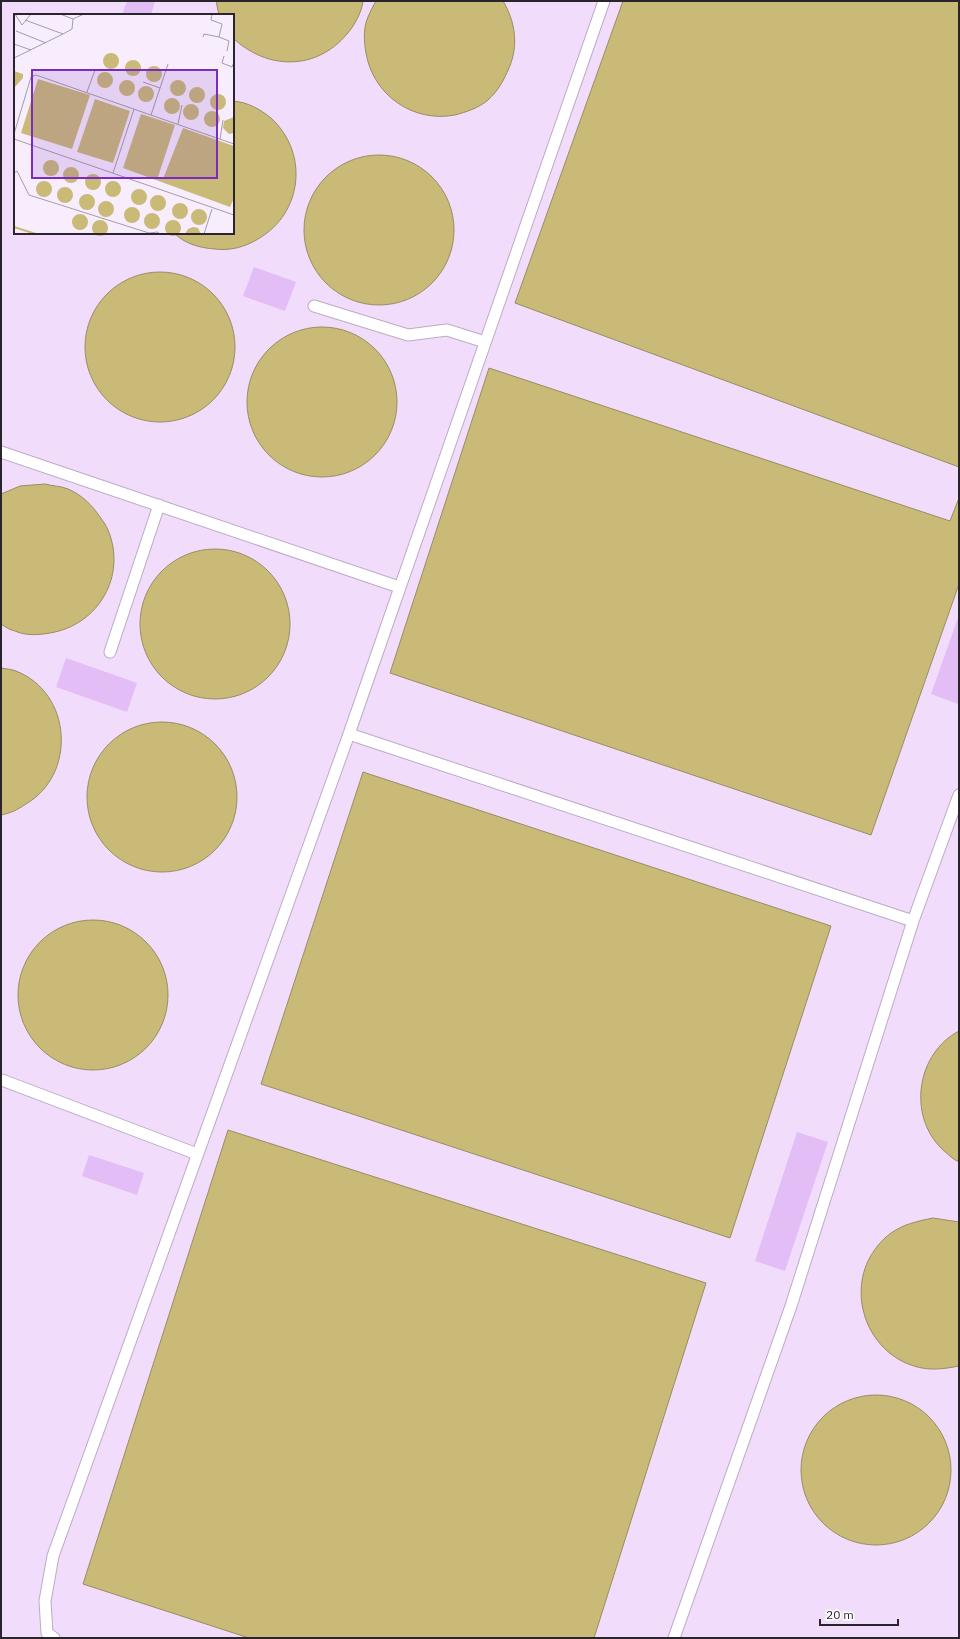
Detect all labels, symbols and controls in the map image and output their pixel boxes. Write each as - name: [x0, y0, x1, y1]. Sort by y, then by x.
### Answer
- inset map: [14, 14, 234, 234]
- scale bar: [820, 1601, 898, 1627]
- text: 20 m: [826, 1607, 854, 1622]

